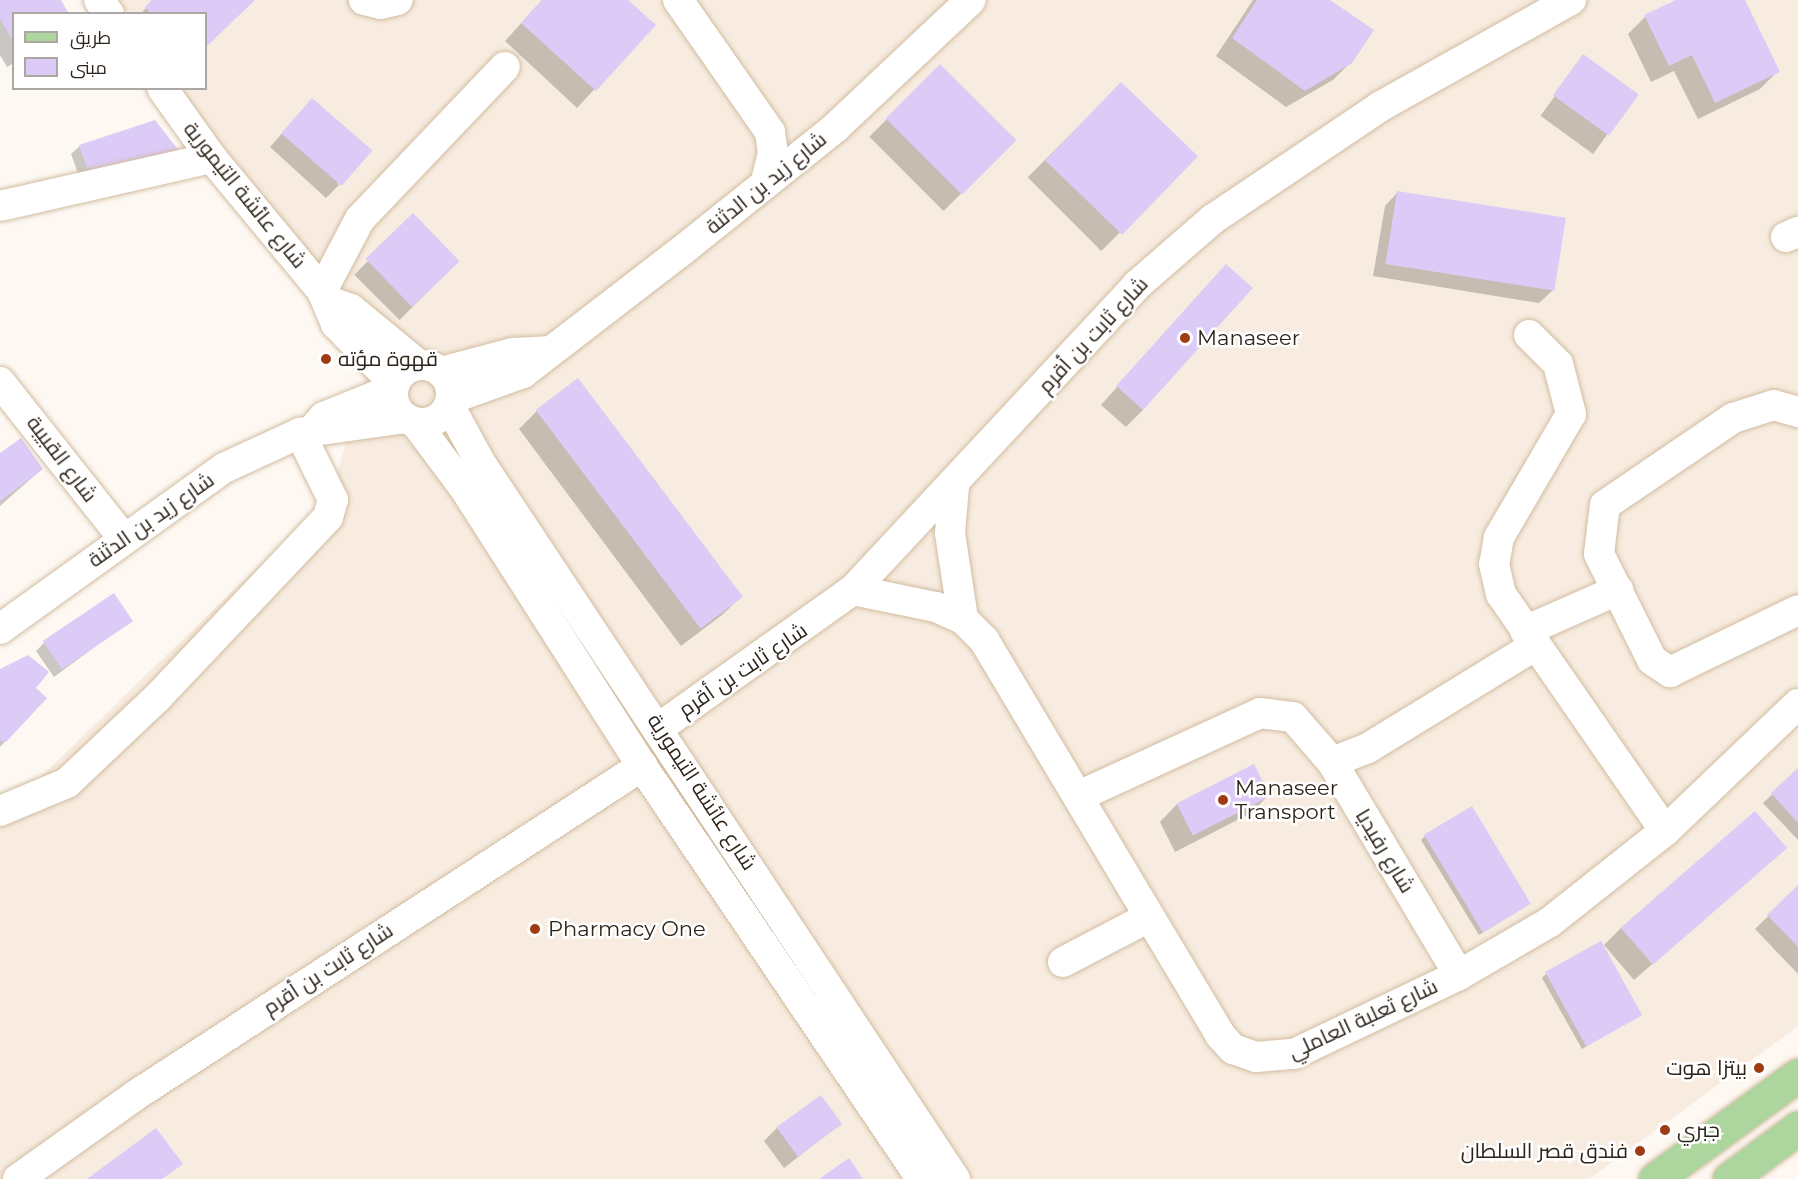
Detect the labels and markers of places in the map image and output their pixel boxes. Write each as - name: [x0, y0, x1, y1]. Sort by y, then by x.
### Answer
- place label: Manaseer: [1197, 325, 1300, 351]
- marker: Manaseer: [1178, 331, 1192, 345]
- place label: قهوة مؤته: [338, 346, 438, 372]
- marker: قهوة مؤته: [319, 352, 333, 366]
- place label: Manaseer Transport: [1235, 775, 1338, 825]
- marker: Manaseer Transport: [1216, 793, 1230, 807]
- place label: Pharmacy One: [548, 916, 706, 942]
- marker: Pharmacy One: [526, 920, 544, 938]
- place label: بيتزا هوت: [1666, 1055, 1747, 1081]
- marker: بيتزا هوت: [1752, 1061, 1766, 1075]
- place label: جبري: [1677, 1117, 1720, 1143]
- marker: جبري: [1658, 1123, 1672, 1137]
- place label: فندق قصر السلطان: [1461, 1138, 1628, 1164]
- marker: فندق قصر السلطان: [1633, 1144, 1647, 1158]

